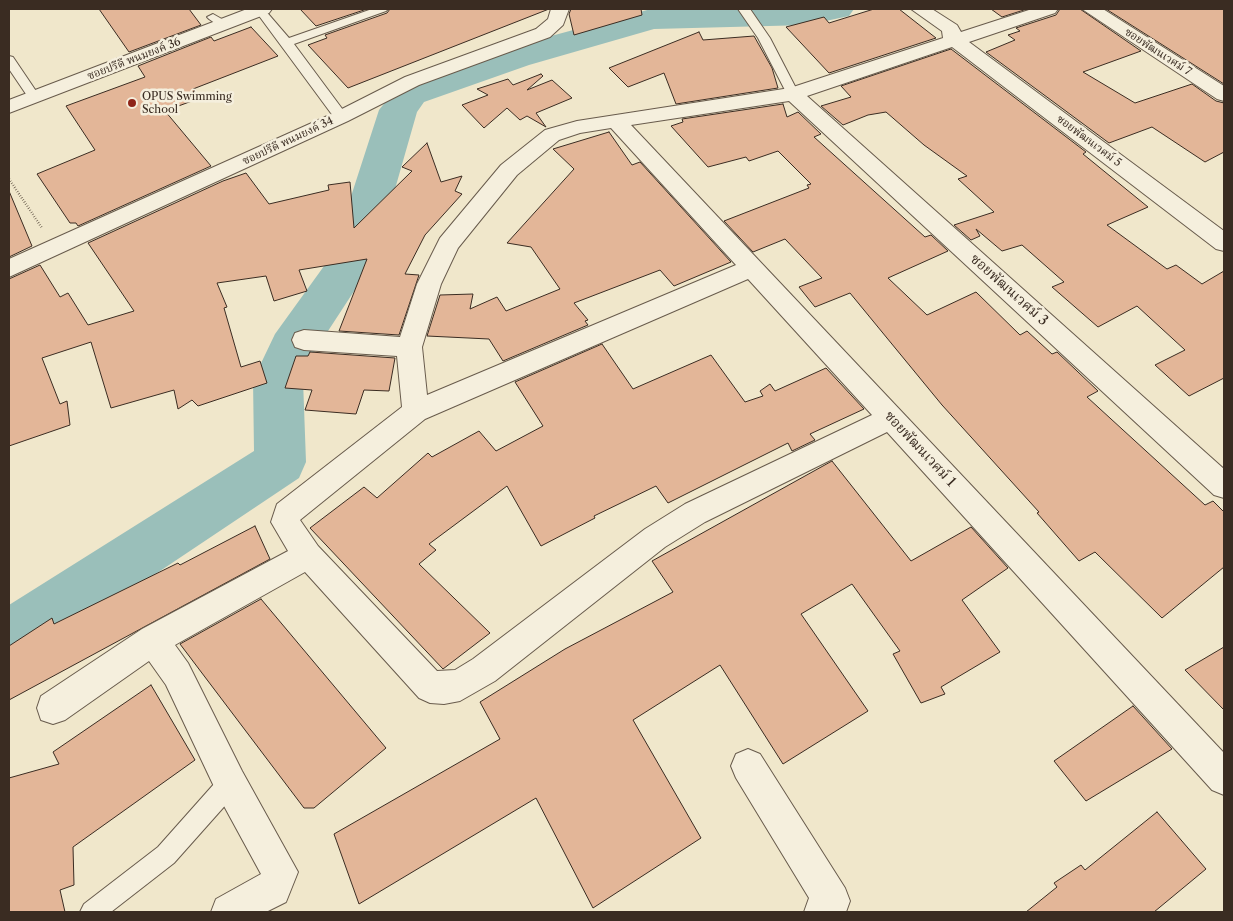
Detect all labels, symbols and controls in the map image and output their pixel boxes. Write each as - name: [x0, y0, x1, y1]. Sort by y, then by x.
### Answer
- street label: ซอยพัฒนเวศม์ 7: [1122, 25, 1194, 79]
- street label: ซอยปรีดี พนมยงค์ 36: [85, 35, 183, 83]
- place label: OPUS Swimming School: [142, 90, 232, 116]
- marker: OPUS Swimming School: [126, 97, 138, 109]
- street label: ซอยพัฒนเวศม์ 5: [1054, 112, 1124, 170]
- street label: ซอยปรีดี พนมยงค์ 34: [240, 114, 336, 168]
- street label: ซอยพัฒนเวศม์ 3: [967, 251, 1051, 329]
- street label: ซอยพัฒนเวศม์ 1: [881, 408, 959, 490]

